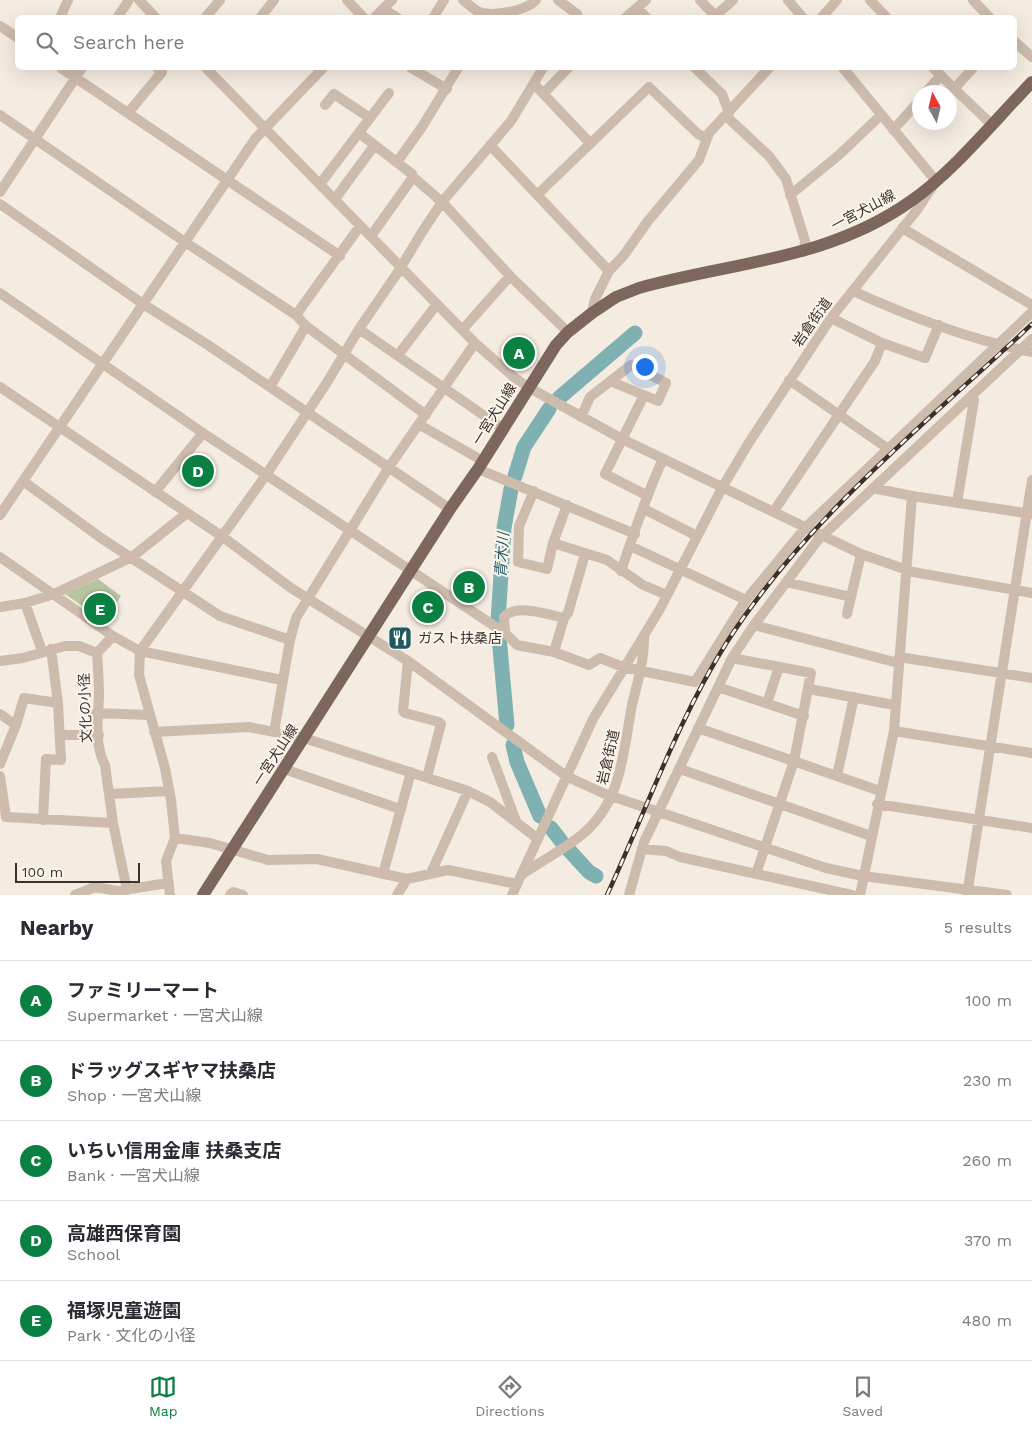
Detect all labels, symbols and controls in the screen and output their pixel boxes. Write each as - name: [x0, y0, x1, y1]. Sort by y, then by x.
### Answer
- search box: [15, 15, 1017, 70]
- icon: search: [33, 29, 61, 57]
- text: Search here: [73, 31, 184, 54]
- north arrow: [912, 85, 957, 130]
- street label: 一宮犬山線: [828, 187, 898, 233]
- street label: 岩倉街道: [789, 294, 835, 350]
- pin: A: [503, 334, 535, 372]
- your location: [632, 354, 658, 380]
- street label: 一宮犬山線: [469, 380, 519, 448]
- pin: D: [182, 452, 214, 490]
- water label: 青木川: [491, 530, 513, 578]
- pin: B: [453, 568, 485, 606]
- pin: C: [412, 588, 444, 626]
- pin: E: [84, 590, 116, 628]
- restaurant icon: ガスト扶桑店: [387, 625, 413, 651]
- place label: ガスト扶桑店: [418, 630, 502, 646]
- street label: 文化の小径: [76, 673, 94, 743]
- street label: 一宮犬山線: [249, 721, 301, 789]
- street label: 岩倉街道: [594, 728, 622, 786]
- scale bar: [15, 860, 140, 883]
- text: 100 m: [22, 864, 63, 880]
- text: Nearby: [20, 915, 93, 940]
- text: 5 results: [944, 918, 1012, 937]
- text: ファミリーマート: [67, 979, 219, 1002]
- text: A: [31, 991, 41, 1010]
- text: 100 m: [965, 991, 1012, 1010]
- text: Supermarket · 一宮犬山線: [67, 1006, 263, 1025]
- text: ドラッグスギヤマ扶桑店: [67, 1059, 276, 1082]
- text: B: [31, 1071, 41, 1090]
- text: 230 m: [963, 1071, 1012, 1090]
- text: Shop · 一宮犬山線: [67, 1086, 201, 1105]
- text: いちい信用金庫 扶桑支店: [67, 1139, 281, 1162]
- text: C: [31, 1151, 41, 1170]
- text: 260 m: [962, 1151, 1012, 1170]
- text: Bank · 一宮犬山線: [67, 1166, 200, 1185]
- text: 高雄西保育園: [67, 1222, 181, 1245]
- text: D: [30, 1231, 42, 1250]
- text: 370 m: [964, 1231, 1012, 1250]
- text: School: [67, 1245, 120, 1264]
- text: 福塚児童遊園: [67, 1299, 181, 1322]
- text: E: [31, 1311, 41, 1330]
- text: 480 m: [962, 1311, 1012, 1330]
- text: Park · 文化の小径: [67, 1326, 196, 1345]
- tab: Map: [149, 1373, 178, 1419]
- tab: Directions: [475, 1373, 545, 1419]
- tab: Saved: [842, 1373, 883, 1419]

